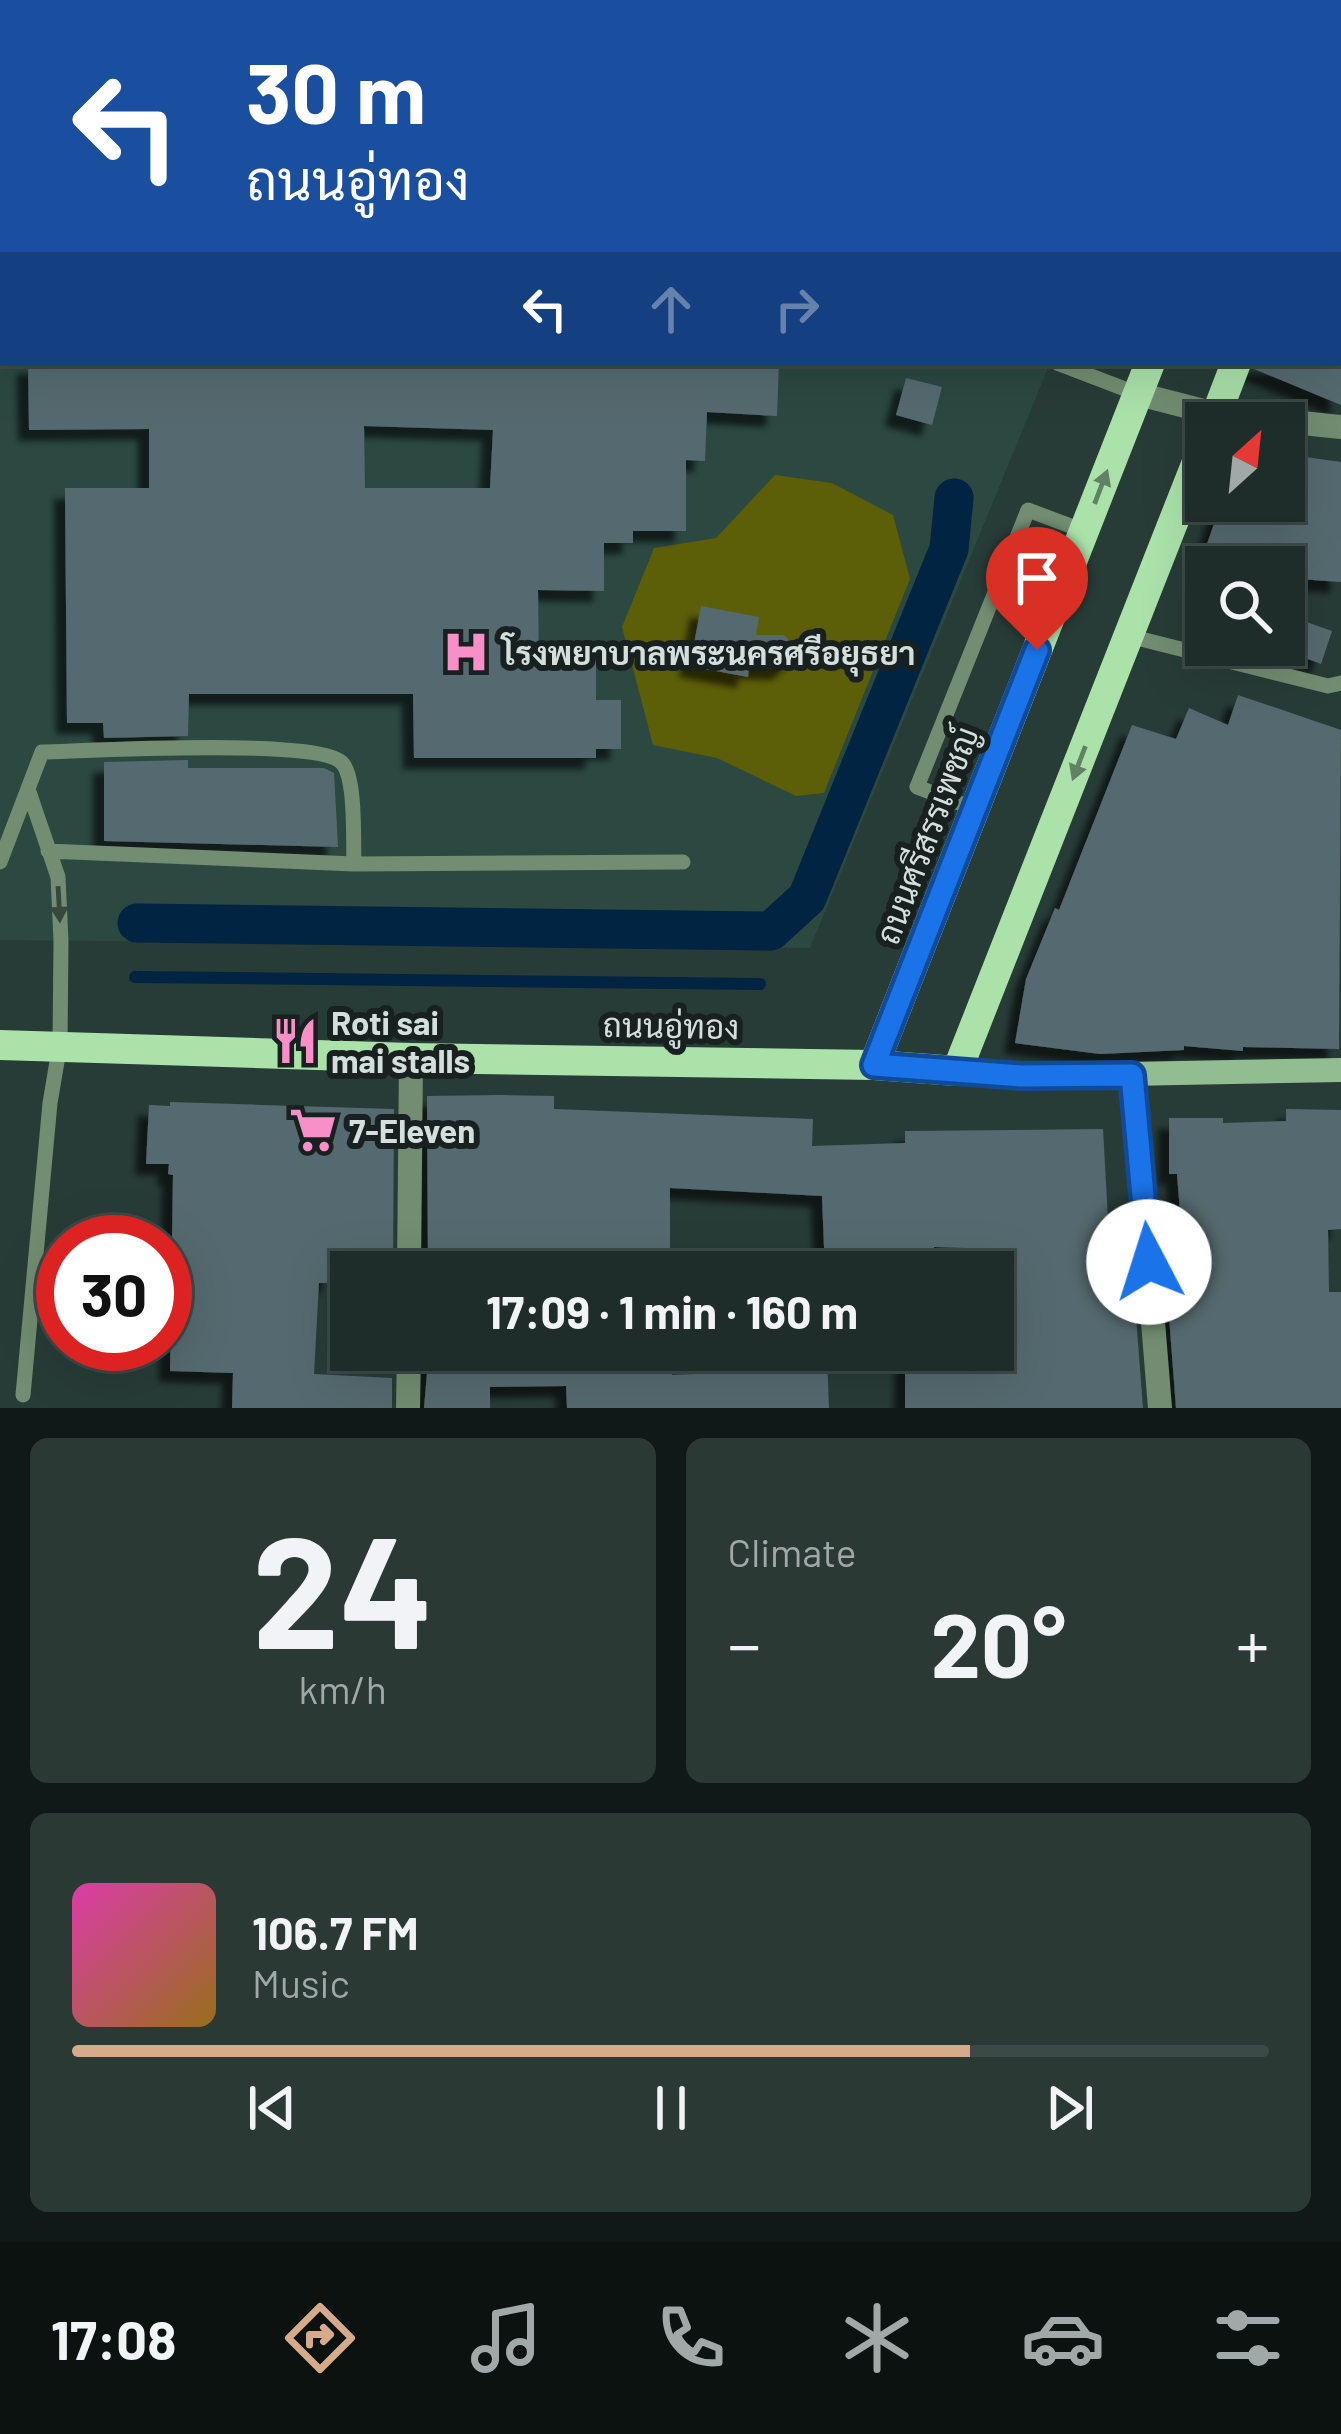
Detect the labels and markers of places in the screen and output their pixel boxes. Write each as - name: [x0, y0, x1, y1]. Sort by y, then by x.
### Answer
- pin: [986, 527, 1088, 650]
- hospital icon: โรงพยาบาลพระนครศรีอยุธยา: [441, 627, 491, 677]
- place label: โรงพยาบาลพระนครศรีอยุธยา: [500, 632, 916, 677]
- place label: Roti sai mai stalls: [331, 1002, 470, 1080]
- restaurant icon: Roti sai mai stalls: [270, 1016, 320, 1066]
- supermarket icon: 7-Eleven: [288, 1105, 338, 1155]
- place label: 7-Eleven: [349, 1110, 475, 1150]

